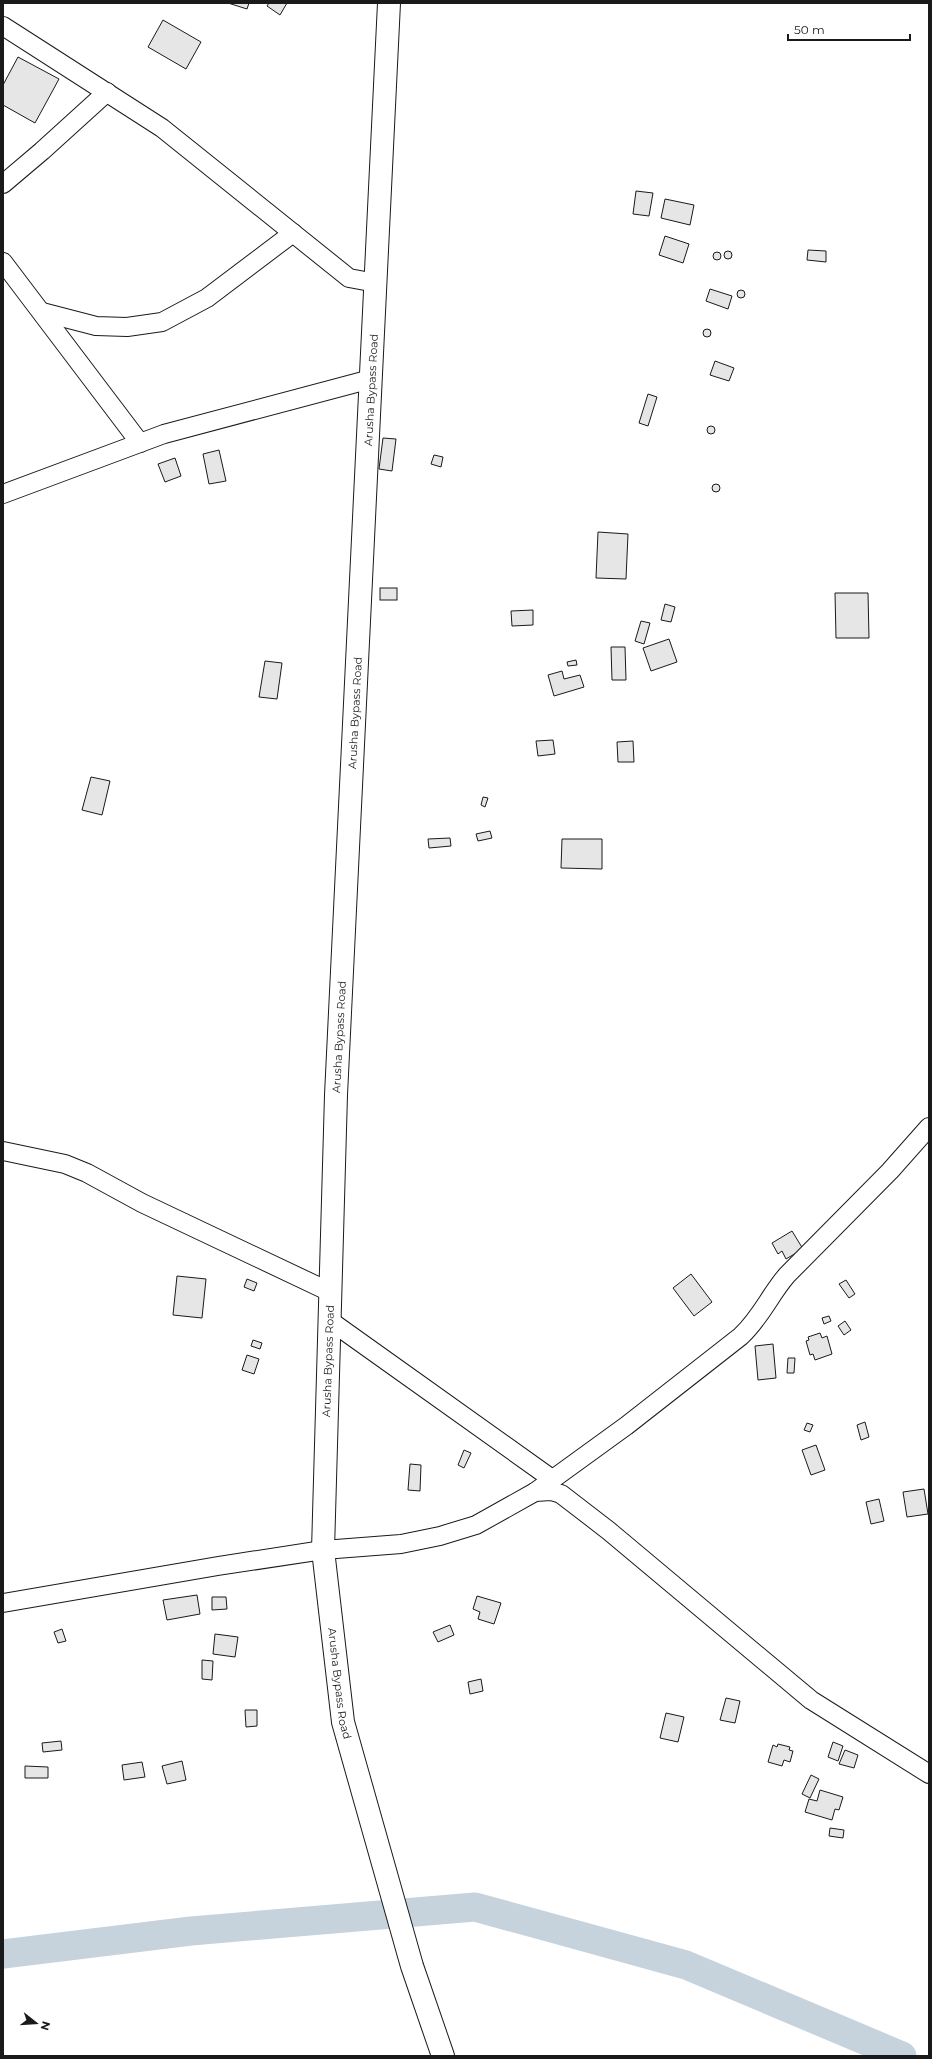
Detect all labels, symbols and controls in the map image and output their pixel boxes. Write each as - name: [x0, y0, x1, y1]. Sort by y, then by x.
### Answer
- scale bar: [788, 16, 910, 42]
- text: 50 m: [794, 22, 825, 37]
- street label: Arusha Bypass Road: [361, 333, 381, 447]
- street label: Arusha Bypass Road: [345, 656, 365, 770]
- street label: Arusha Bypass Road: [329, 980, 349, 1094]
- street label: Arusha Bypass Road: [319, 1305, 337, 1417]
- street label: Arusha Bypass Road: [325, 1627, 355, 1741]
- north arrow: [16, 2003, 56, 2043]
- text: N: [38, 2020, 54, 2032]

